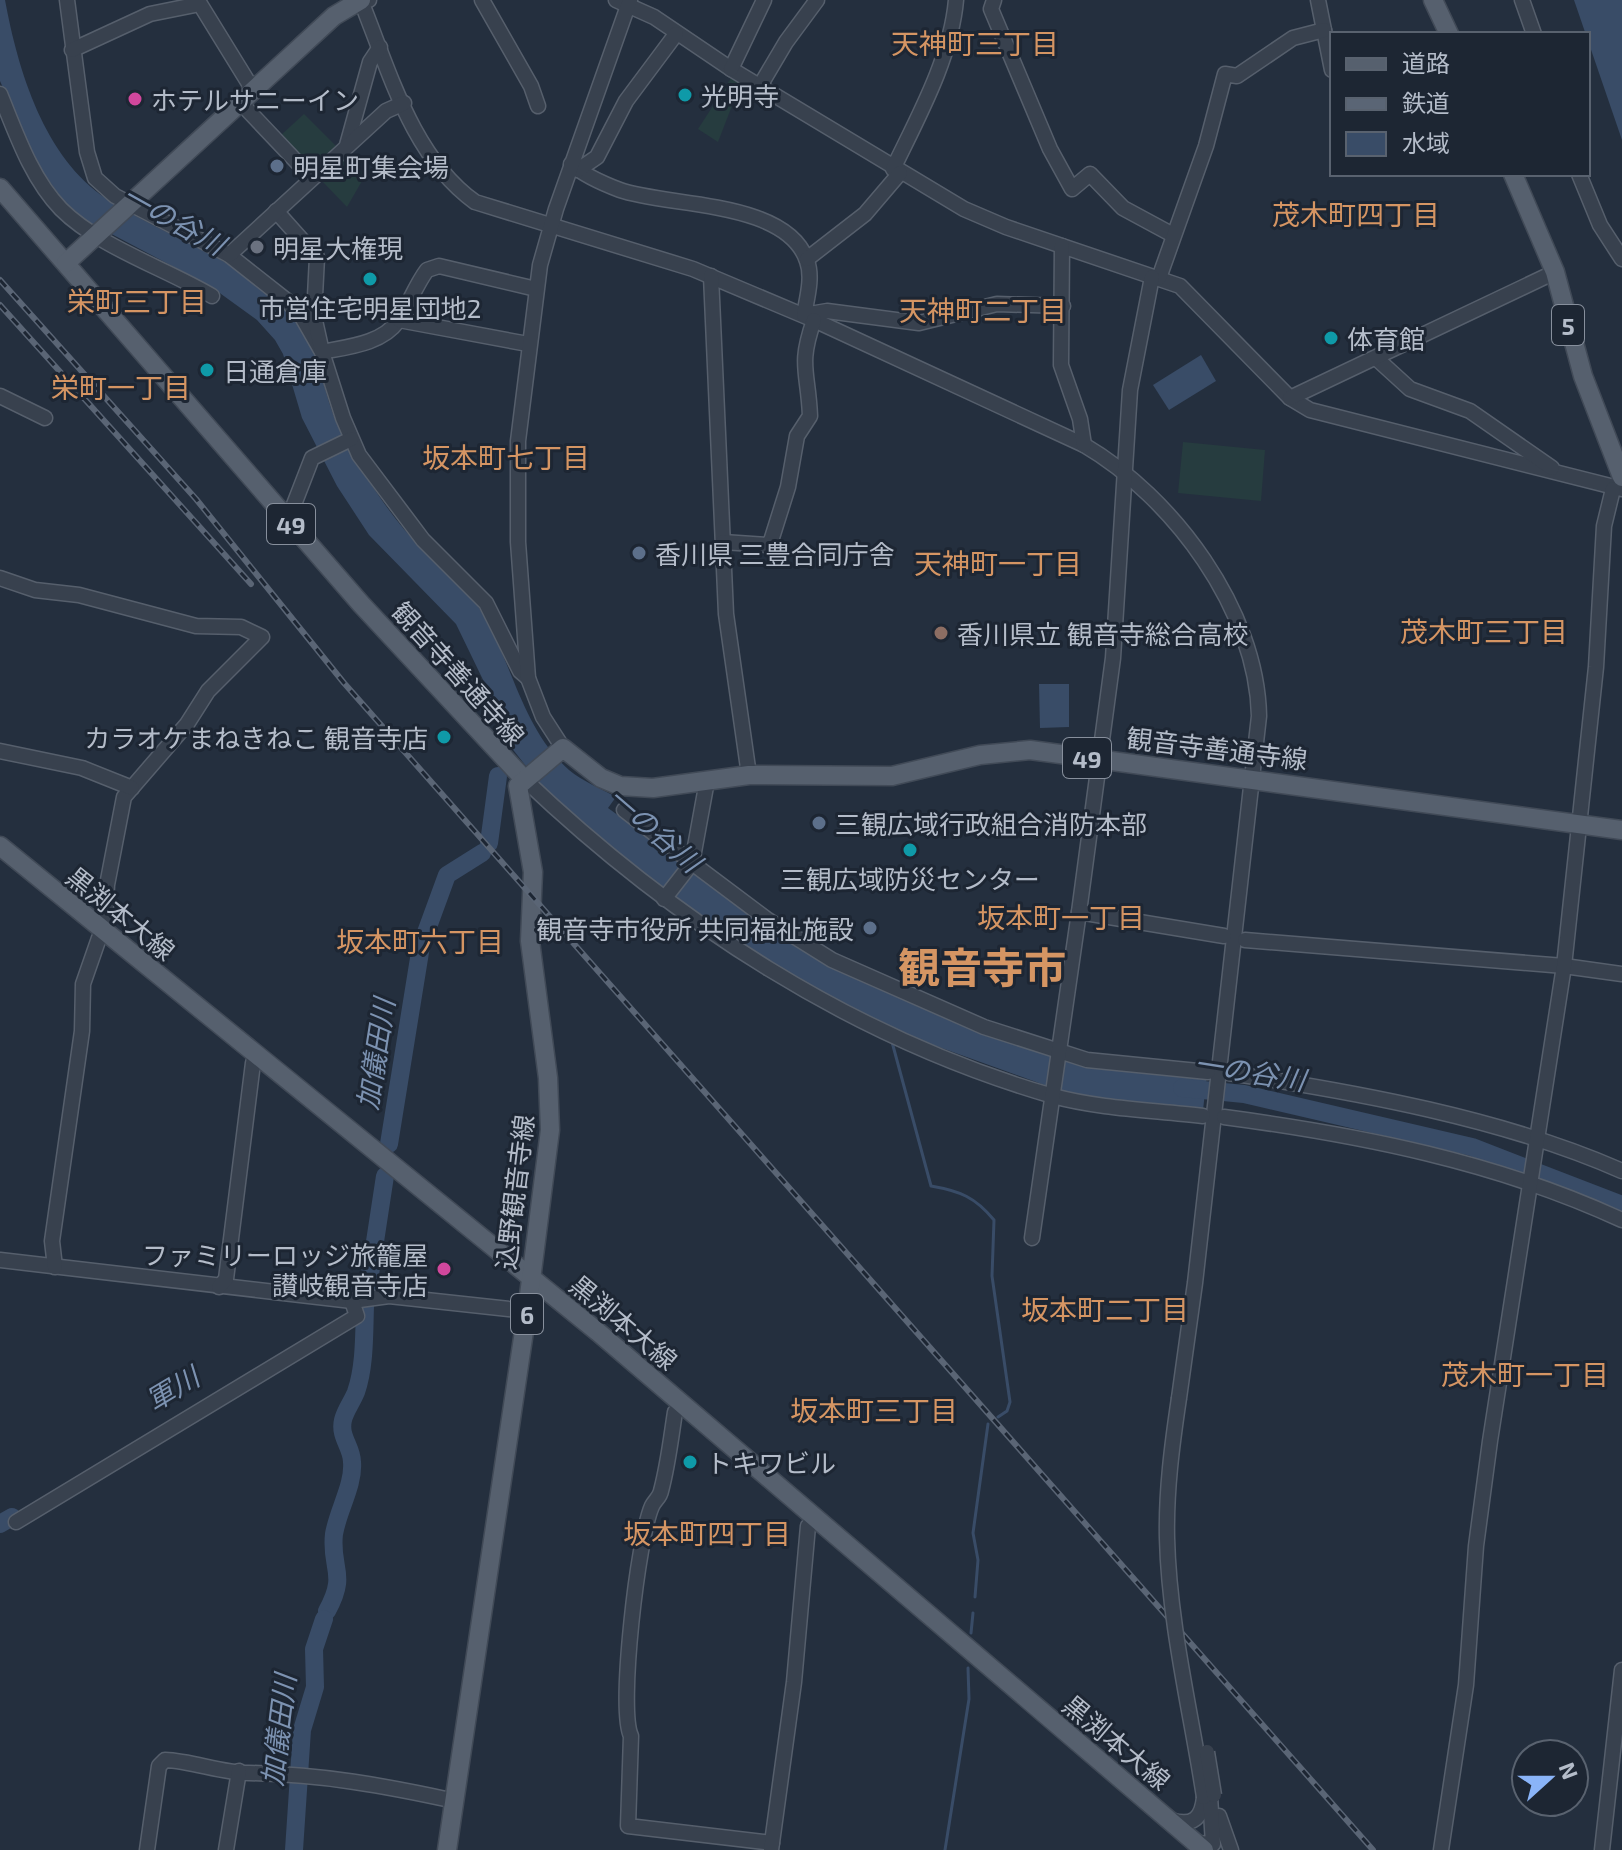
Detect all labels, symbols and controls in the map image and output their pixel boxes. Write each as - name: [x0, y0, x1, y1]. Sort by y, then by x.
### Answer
- district label: 天神町三丁目: [891, 26, 1059, 60]
- legend: [1330, 32, 1590, 176]
- text: 道路: [1402, 48, 1450, 77]
- place label: 光明寺: [701, 80, 779, 111]
- place label: ホテルサニーイン: [151, 84, 359, 115]
- marker: 光明寺: [676, 86, 694, 104]
- text: 鉄道: [1402, 88, 1450, 117]
- marker: ホテルサニーイン: [126, 90, 144, 108]
- text: 水域: [1402, 128, 1450, 157]
- place label: 明星町集会場: [293, 151, 449, 182]
- marker: 明星町集会場: [268, 157, 286, 175]
- water label: 一の谷川: [117, 177, 234, 262]
- district label: 茂木町四丁目: [1272, 197, 1440, 231]
- place label: 明星大権現: [273, 232, 403, 263]
- marker: 明星大権現: [248, 238, 266, 256]
- marker: 市営住宅明星団地2: [361, 270, 379, 288]
- district label: 栄町三丁目: [67, 284, 207, 318]
- place label: 市営住宅明星団地2: [259, 292, 481, 323]
- district label: 天神町二丁目: [899, 293, 1067, 327]
- road number: 5: [1552, 305, 1584, 345]
- place label: 体育館: [1347, 323, 1425, 354]
- marker: 体育館: [1322, 329, 1340, 347]
- place label: 日通倉庫: [223, 355, 327, 386]
- marker: 日通倉庫: [198, 361, 216, 379]
- district label: 栄町一丁目: [51, 370, 191, 404]
- district label: 坂本町七丁目: [422, 440, 590, 474]
- road number: 49: [267, 504, 315, 544]
- place label: 香川県 三豊合同庁舎: [655, 538, 895, 569]
- marker: 香川県 三豊合同庁舎: [630, 544, 648, 562]
- district label: 天神町一丁目: [914, 546, 1082, 580]
- street label: 観音寺善通寺線: [387, 595, 531, 751]
- district label: 茂木町三丁目: [1400, 614, 1568, 648]
- place label: 香川県立 観音寺総合高校: [957, 618, 1249, 649]
- marker: 香川県立 観音寺総合高校: [932, 624, 950, 642]
- place label: カラオケまねきねこ 観音寺店: [84, 722, 428, 753]
- street label: 観音寺善通寺線: [1125, 722, 1309, 774]
- marker: カラオケまねきねこ 観音寺店: [435, 728, 453, 746]
- road number: 49: [1063, 738, 1111, 778]
- water label: 一の谷川: [602, 779, 711, 881]
- place label: 三観広域行政組合消防本部: [835, 808, 1147, 839]
- marker: 三観広域行政組合消防本部: [810, 814, 828, 832]
- marker: 三観広域防災センター: [901, 841, 919, 859]
- street label: 黒渕本大線: [61, 860, 181, 966]
- place label: 三観広域防災センター: [780, 863, 1040, 894]
- district label: 坂本町一丁目: [977, 900, 1145, 934]
- place label: 観音寺市役所 共同福祉施設: [536, 913, 854, 944]
- marker: 観音寺市役所 共同福祉施設: [861, 919, 879, 937]
- district label: 坂本町六丁目: [336, 924, 504, 958]
- district label: 観音寺市: [898, 941, 1066, 991]
- water label: 加儀田川: [349, 993, 401, 1112]
- water label: 一の谷川: [1192, 1045, 1311, 1097]
- street label: 込野観音寺線: [489, 1113, 539, 1271]
- place label: ファミリーロッジ旅籠屋 讃岐観音寺店: [142, 1239, 428, 1300]
- marker: ファミリーロッジ旅籠屋 讃岐観音寺店: [435, 1260, 453, 1278]
- street label: 黒渕本大線: [564, 1268, 684, 1376]
- district label: 坂本町二丁目: [1021, 1292, 1189, 1326]
- road number: 6: [511, 1294, 543, 1334]
- water label: 軍川: [139, 1357, 207, 1417]
- district label: 茂木町一丁目: [1441, 1357, 1609, 1391]
- district label: 坂本町三丁目: [790, 1393, 958, 1427]
- place label: トキワビル: [706, 1447, 836, 1478]
- marker: トキワビル: [681, 1453, 699, 1471]
- district label: 坂本町四丁目: [623, 1516, 791, 1550]
- water label: 加儀田川: [254, 1669, 302, 1788]
- street label: 黒渕本大線: [1057, 1688, 1177, 1796]
- north arrow: [1510, 1738, 1590, 1818]
- text: N: [1555, 1758, 1585, 1783]

